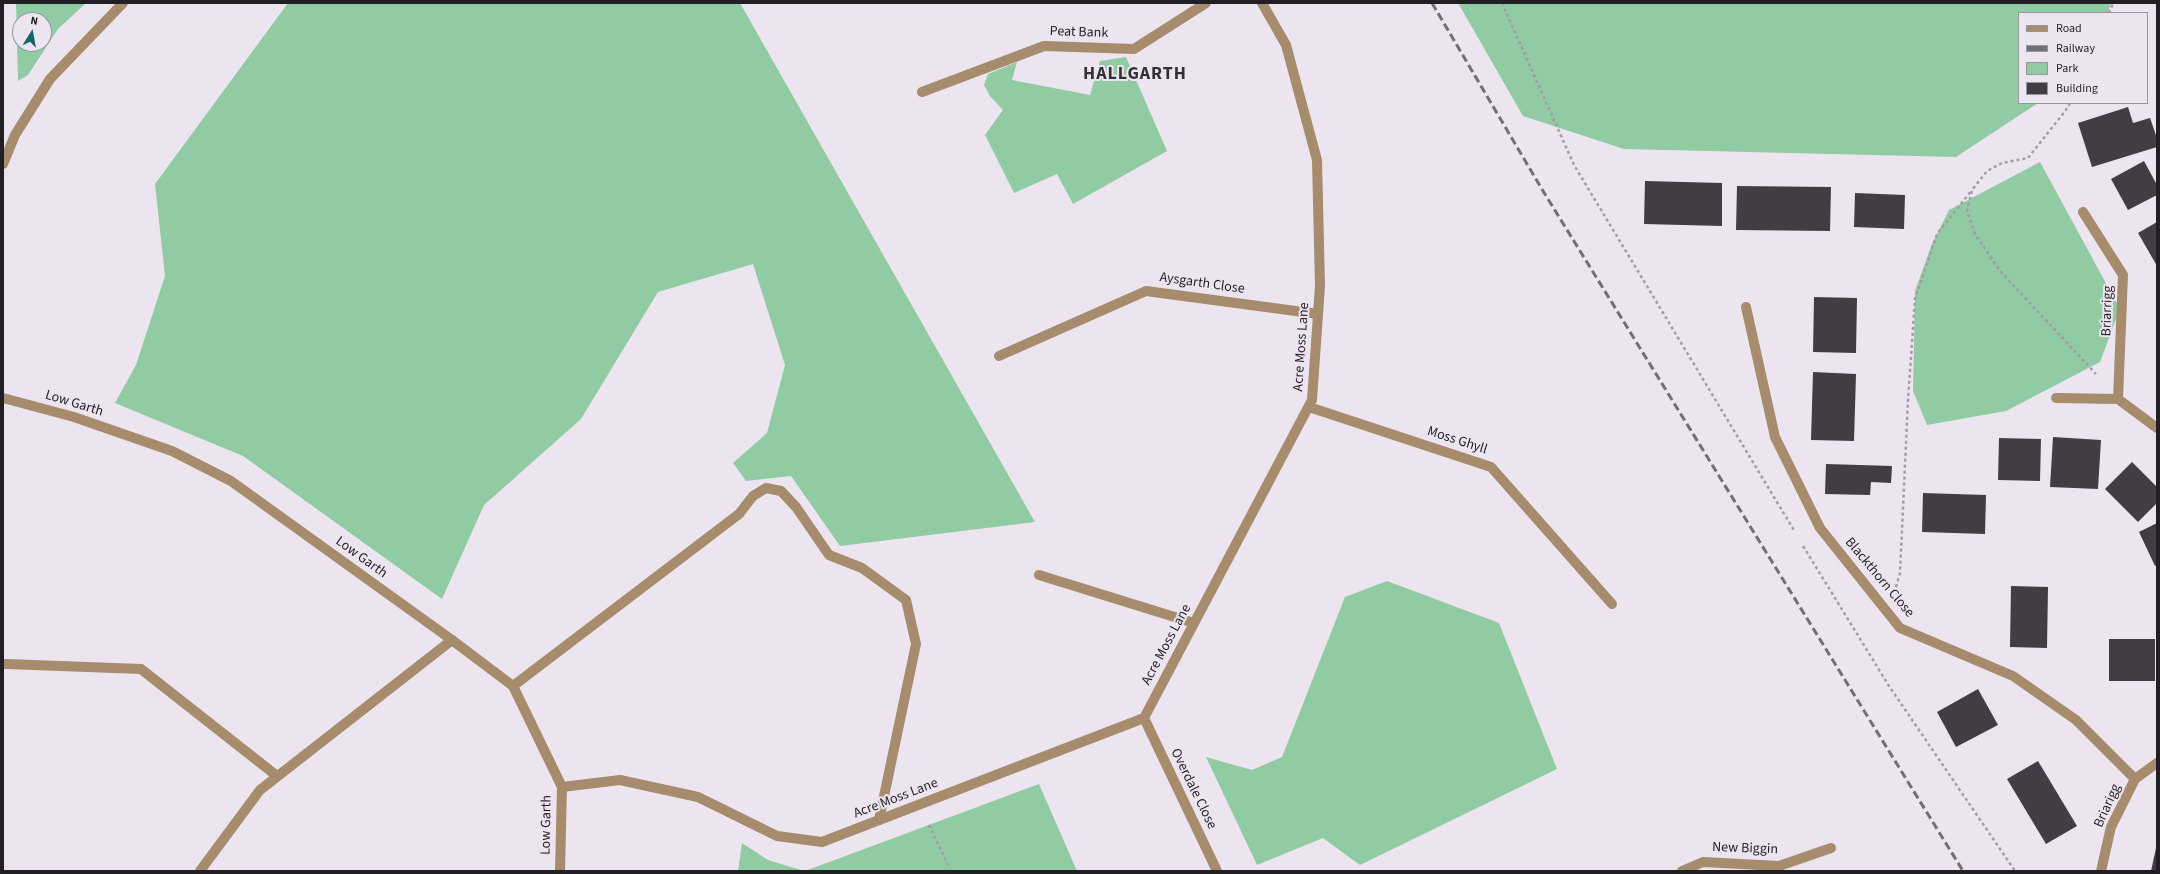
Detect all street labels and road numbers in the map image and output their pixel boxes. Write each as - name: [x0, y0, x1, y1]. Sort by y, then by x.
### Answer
- street label: Peat Bank: [1049, 24, 1109, 42]
- street label: Aysgarth Close: [1158, 270, 1246, 298]
- street label: Briarrigg: [2099, 285, 2117, 337]
- street label: Acre Moss Lane: [1291, 302, 1313, 392]
- street label: Low Garth: [43, 387, 105, 421]
- street label: Moss Ghyll: [1425, 423, 1489, 459]
- street label: Low Garth: [332, 534, 390, 582]
- street label: Blackthorn Close: [1841, 535, 1917, 621]
- street label: Acre Moss Lane: [1139, 602, 1195, 688]
- street label: Overdale Close: [1166, 746, 1220, 832]
- street label: Acre Moss Lane: [851, 775, 941, 823]
- street label: Briarigg: [2091, 782, 2125, 830]
- street label: Low Garth: [538, 795, 556, 855]
- street label: New Biggin: [1712, 839, 1778, 859]

